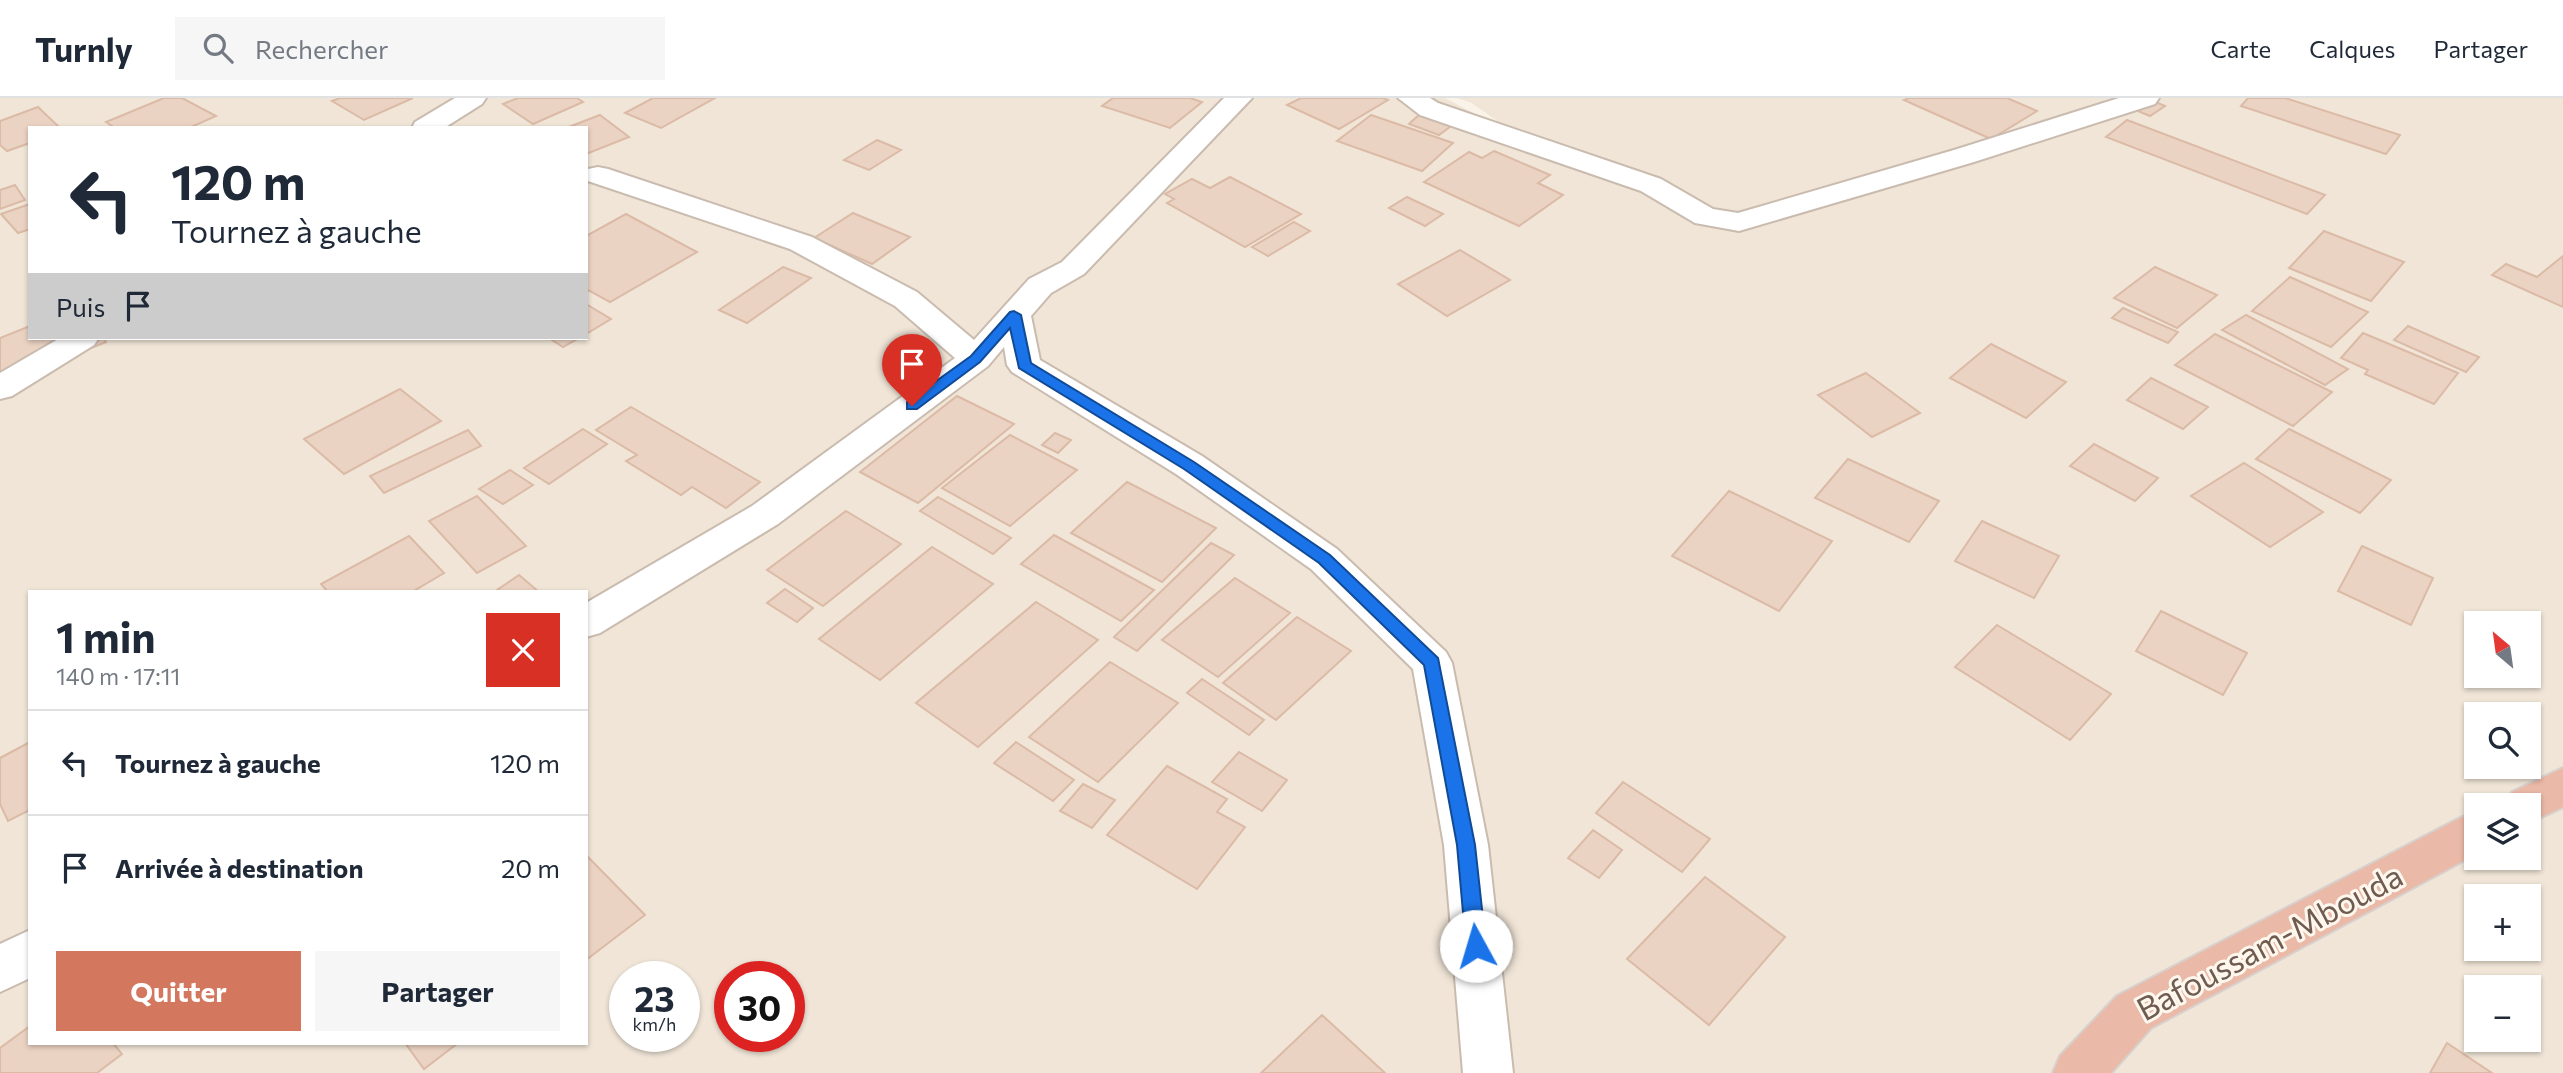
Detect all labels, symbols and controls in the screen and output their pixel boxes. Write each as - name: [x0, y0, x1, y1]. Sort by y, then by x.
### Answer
- search box: [175, 17, 665, 80]
- text: Turnly: [35, 28, 133, 69]
- icon: search: [199, 29, 237, 67]
- text: Rechercher: [255, 33, 388, 64]
- text: Carte: [2210, 34, 2271, 63]
- text: Calques: [2309, 34, 2395, 63]
- text: Partager: [2433, 34, 2528, 63]
- text: 120 m: [171, 150, 305, 210]
- icon: left: [56, 154, 147, 245]
- text: Tournez à gauche: [171, 210, 422, 250]
- icon: arrive: [119, 287, 157, 325]
- text: Puis: [56, 291, 105, 322]
- pin: [882, 334, 942, 406]
- icon: arrive: [893, 345, 931, 383]
- text: 1 min: [56, 610, 156, 662]
- north arrow: [2464, 611, 2541, 688]
- map controls: [2464, 611, 2541, 1052]
- button: close: [486, 613, 560, 687]
- text: 140 m · 17:11: [56, 662, 180, 690]
- button: search: [2464, 702, 2541, 779]
- icon: left: [56, 744, 94, 782]
- text: Tournez à gauche: [115, 747, 321, 778]
- text: 120 m: [490, 747, 560, 778]
- button: layers: [2464, 793, 2541, 870]
- icon: arrive: [56, 849, 94, 887]
- text: Arrivée à destination: [115, 852, 363, 883]
- text: 20 m: [501, 852, 560, 883]
- street label: Bafoussam-Mbouda: [2129, 854, 2409, 1028]
- button: +: [2464, 884, 2541, 961]
- position arrow: [1439, 909, 1513, 983]
- button: Quitter: [56, 951, 301, 1031]
- button: Partager: [315, 951, 560, 1031]
- speed limit sign: 30: [714, 961, 805, 1052]
- button: −: [2464, 975, 2541, 1052]
- text: 23: [634, 976, 675, 1019]
- text: km/h: [633, 1013, 676, 1035]

